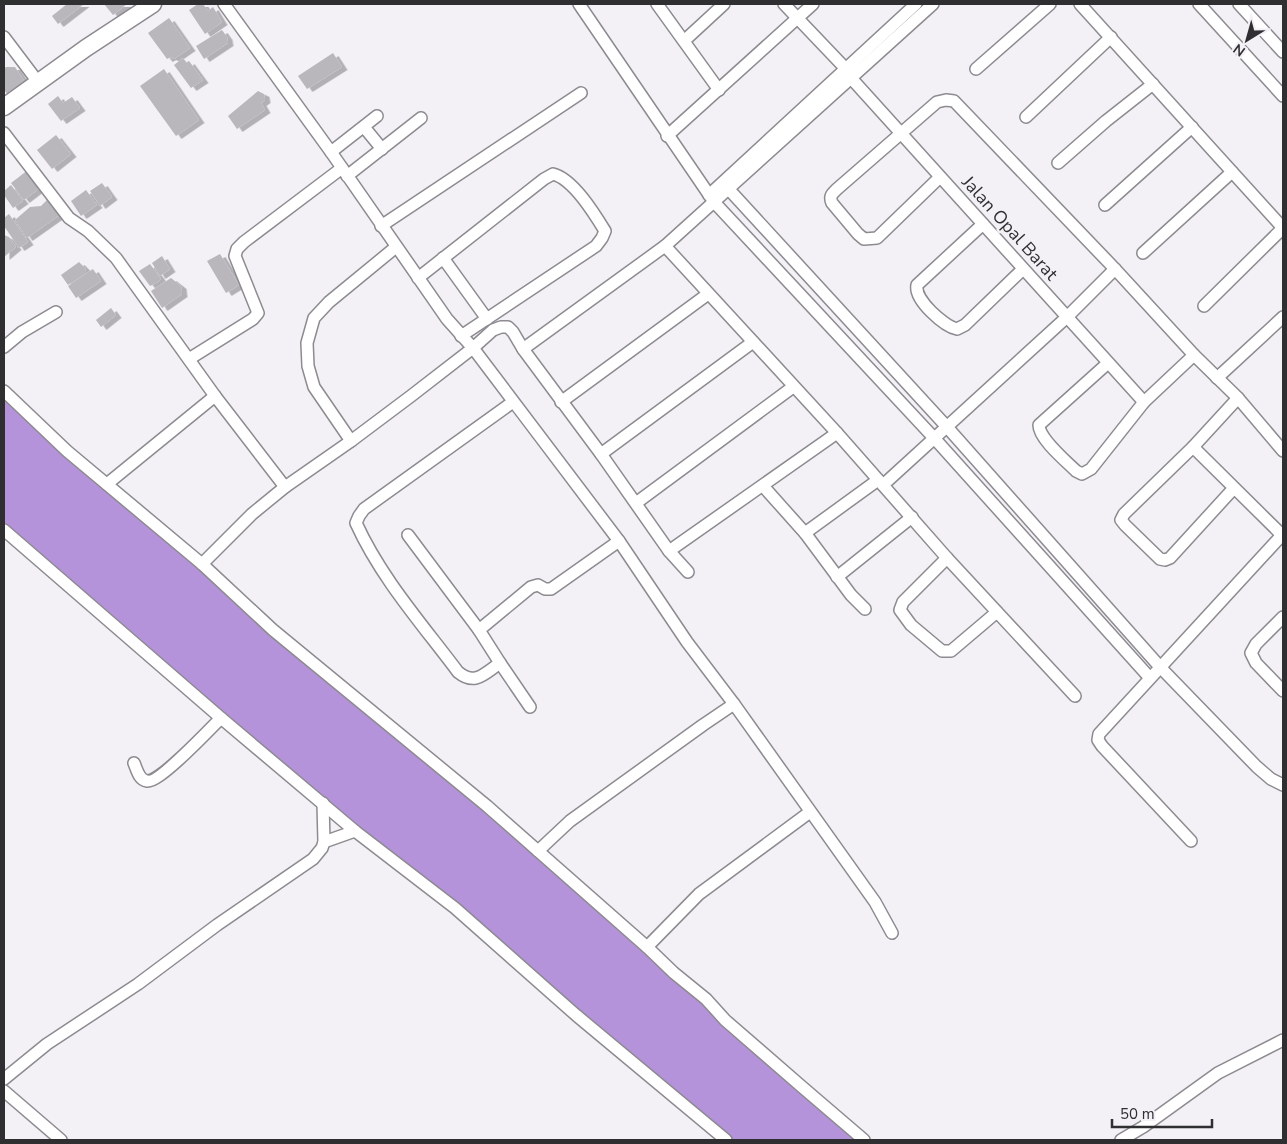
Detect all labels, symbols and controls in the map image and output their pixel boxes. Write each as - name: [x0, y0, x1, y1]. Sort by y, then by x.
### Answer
- north arrow: [1222, 15, 1272, 65]
- text: N: [1230, 39, 1249, 61]
- street label: Jalan Opal Barat: [956, 170, 1064, 286]
- scale bar: [1112, 1096, 1212, 1128]
- text: 50 m: [1120, 1104, 1155, 1124]

